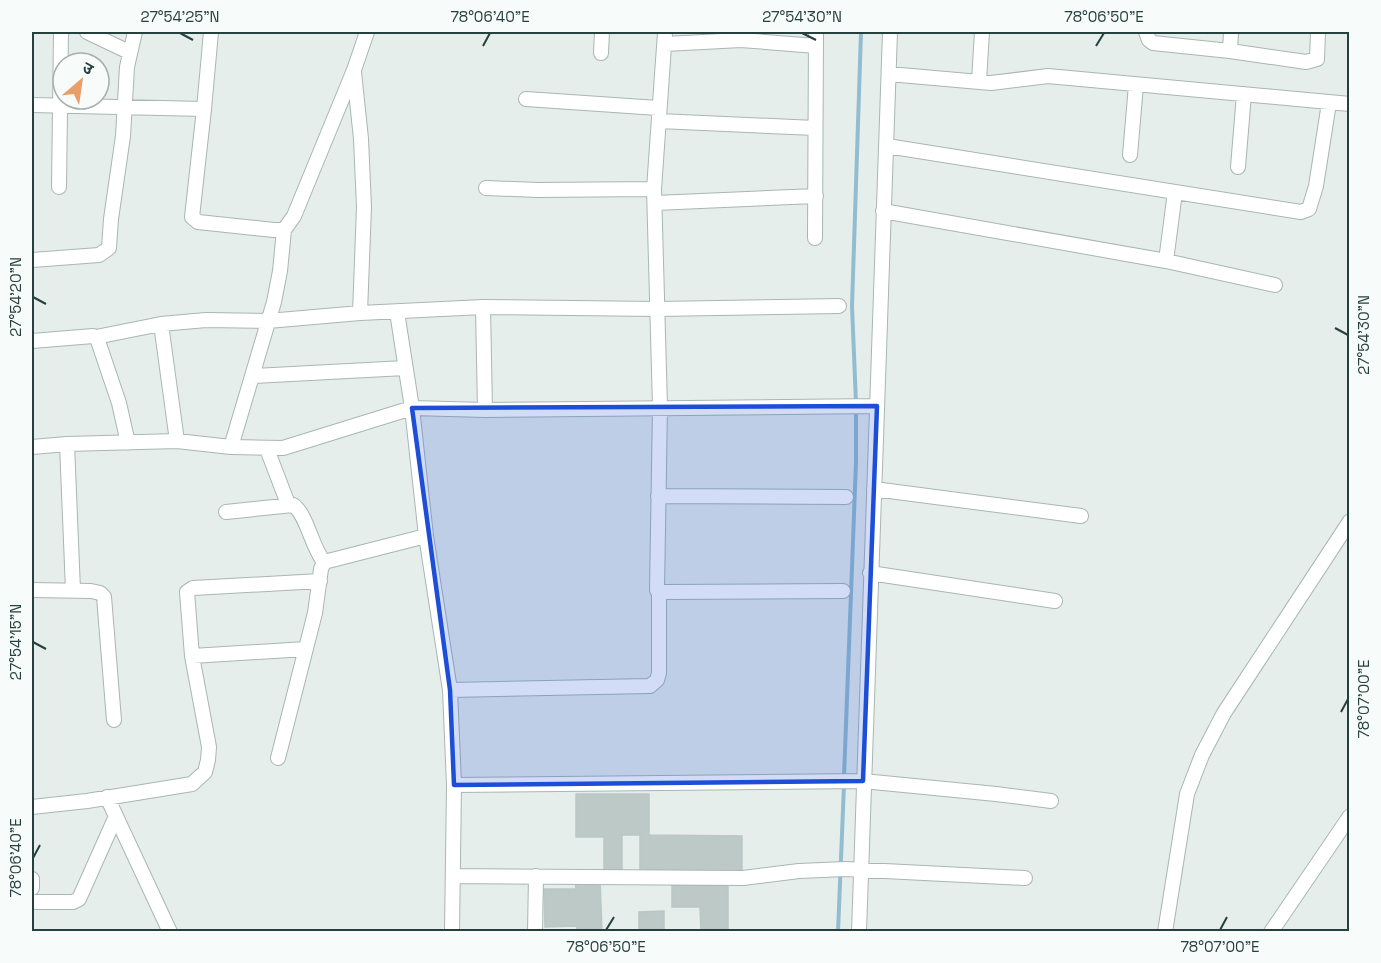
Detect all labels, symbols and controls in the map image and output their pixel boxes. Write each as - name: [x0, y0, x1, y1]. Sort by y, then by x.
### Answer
- text: 27°54'25"N: [140, 7, 220, 26]
- text: 78°06'40"E: [450, 7, 530, 26]
- text: 27°54'30"N: [762, 7, 842, 26]
- text: 78°06'50"E: [1064, 7, 1144, 26]
- north arrow: [51, 51, 111, 111]
- text: उ: [79, 57, 98, 80]
- text: 27°54'20"N: [6, 257, 25, 337]
- text: 27°54'30"N: [1354, 295, 1373, 375]
- text: 27°54'15"N: [6, 604, 25, 680]
- text: 78°07'00"E: [1354, 659, 1373, 739]
- text: 78°06'40"E: [6, 818, 25, 898]
- text: 78°06'50"E: [566, 937, 646, 956]
- text: 78°07'00"E: [1180, 937, 1260, 956]

